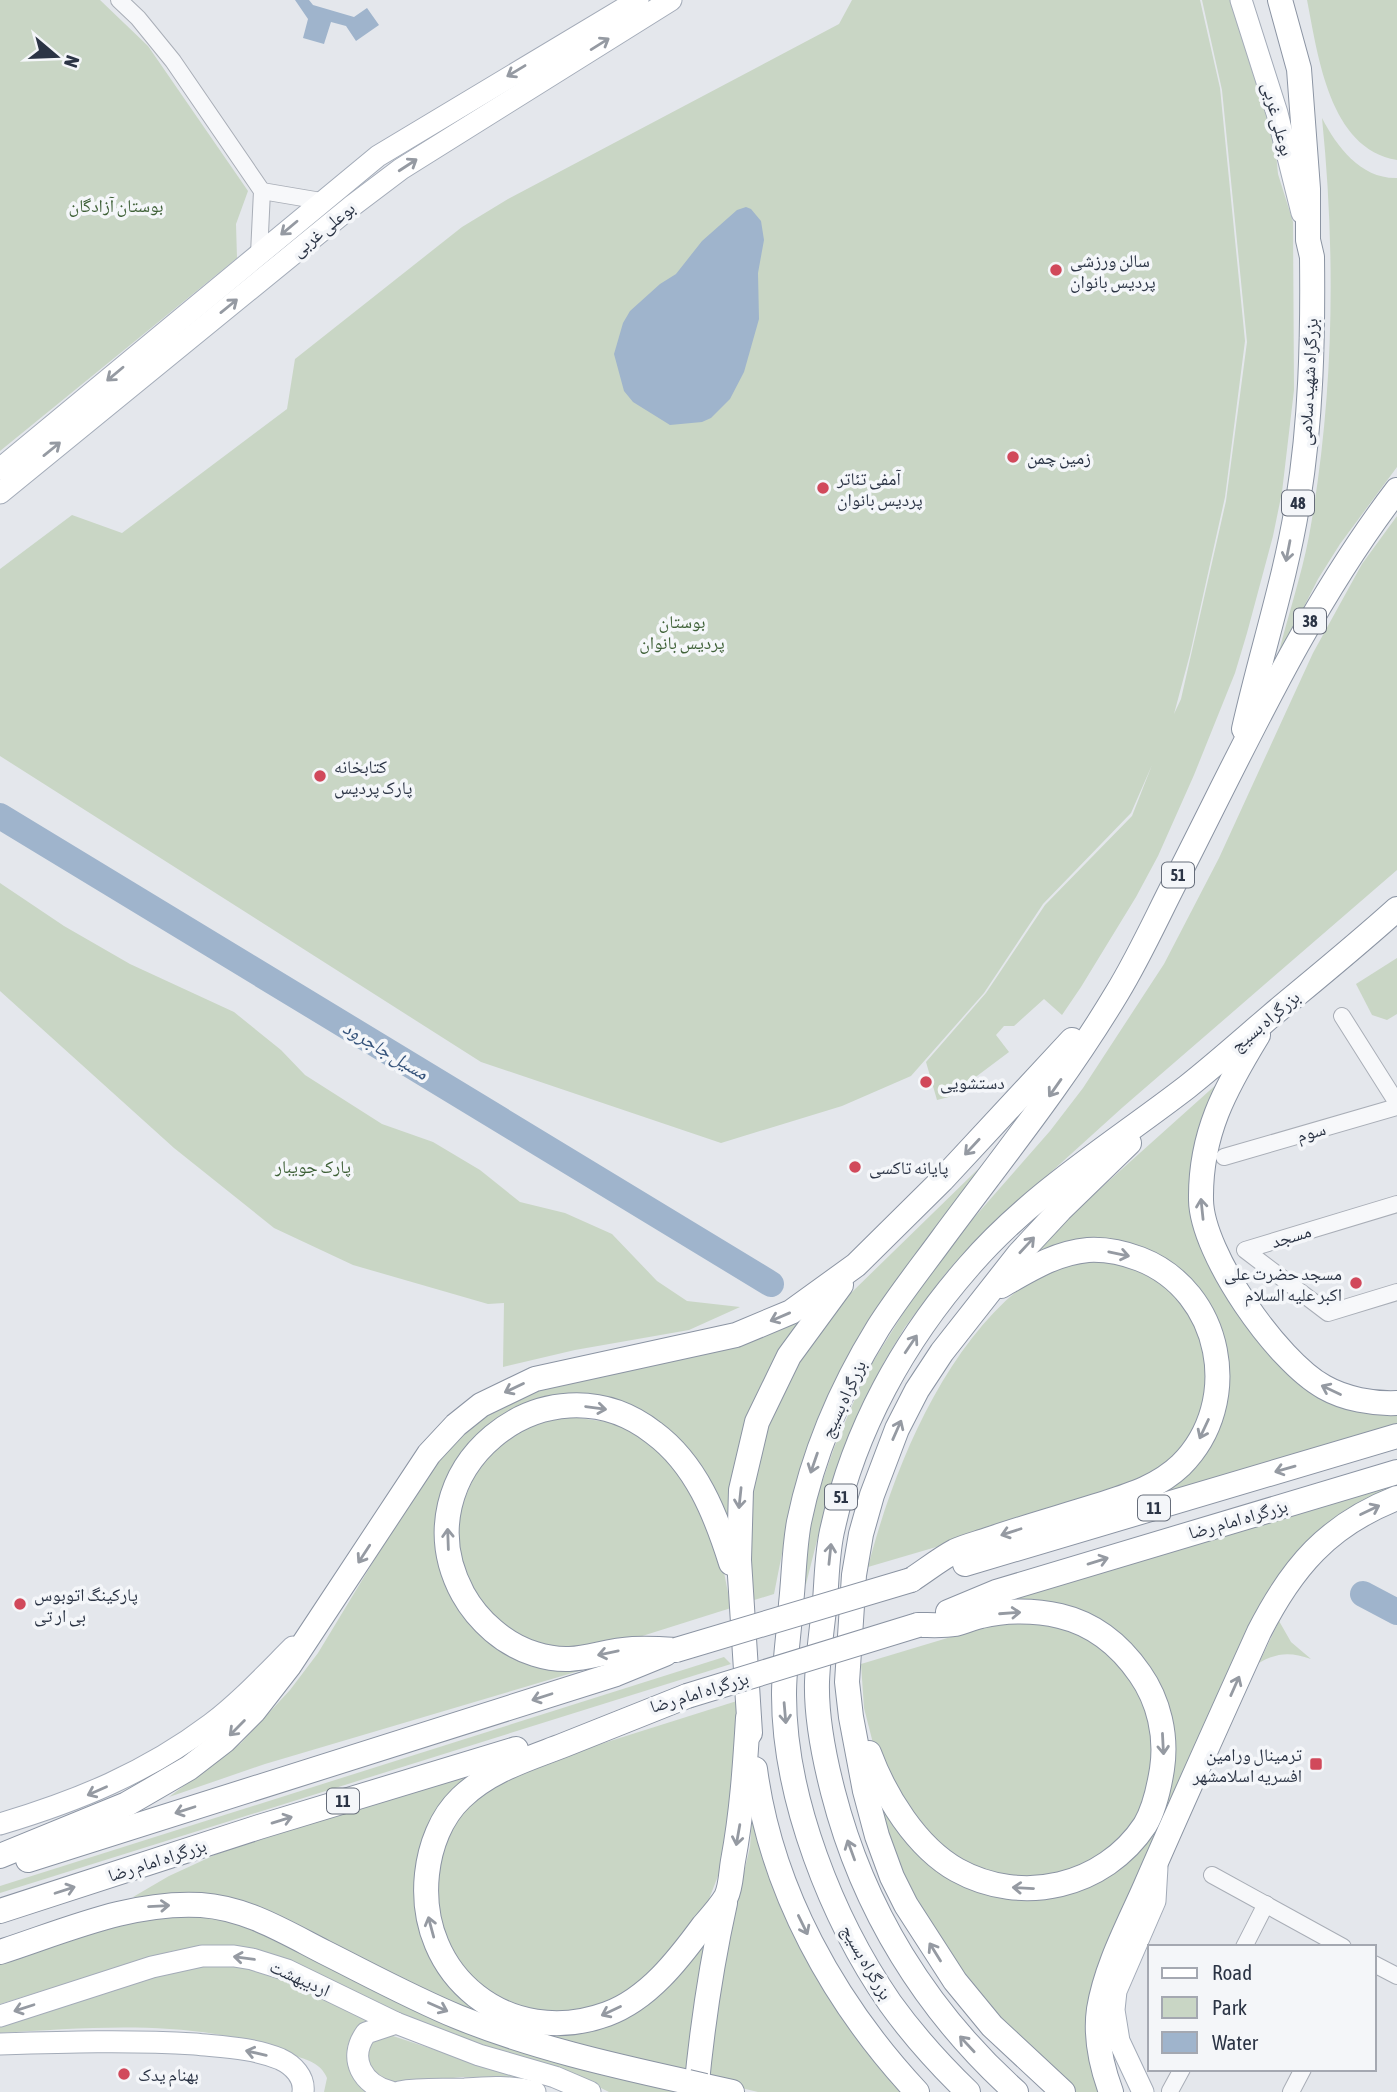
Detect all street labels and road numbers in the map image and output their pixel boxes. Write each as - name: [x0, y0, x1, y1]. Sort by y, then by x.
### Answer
- street label: بوعلی غربی: [1257, 80, 1298, 158]
- street label: بوعلی غربی: [287, 197, 360, 262]
- street label: بزرگراه شهید سلامی: [1294, 318, 1323, 446]
- road number: 48: [1282, 490, 1314, 516]
- road number: 38: [1294, 608, 1326, 634]
- road number: 51: [1162, 862, 1194, 888]
- street label: بزرگراه بسیج: [1226, 986, 1305, 1057]
- street label: سوم: [1294, 1118, 1328, 1148]
- street label: مسجد: [1268, 1220, 1314, 1252]
- street label: بزرگراه بسیج: [816, 1357, 872, 1442]
- road number: 51: [825, 1484, 857, 1510]
- street label: بزرگراه امام رضا: [1186, 1495, 1290, 1545]
- road number: 11: [1138, 1496, 1170, 1520]
- street label: بزرگراه امام رضا: [647, 1667, 751, 1719]
- road number: 11: [327, 1788, 359, 1814]
- street label: بزرگراه امام رضا: [105, 1834, 209, 1888]
- street label: بزرگراه بسیج: [835, 1921, 897, 2004]
- street label: اردیبهشت: [266, 1955, 333, 2001]

